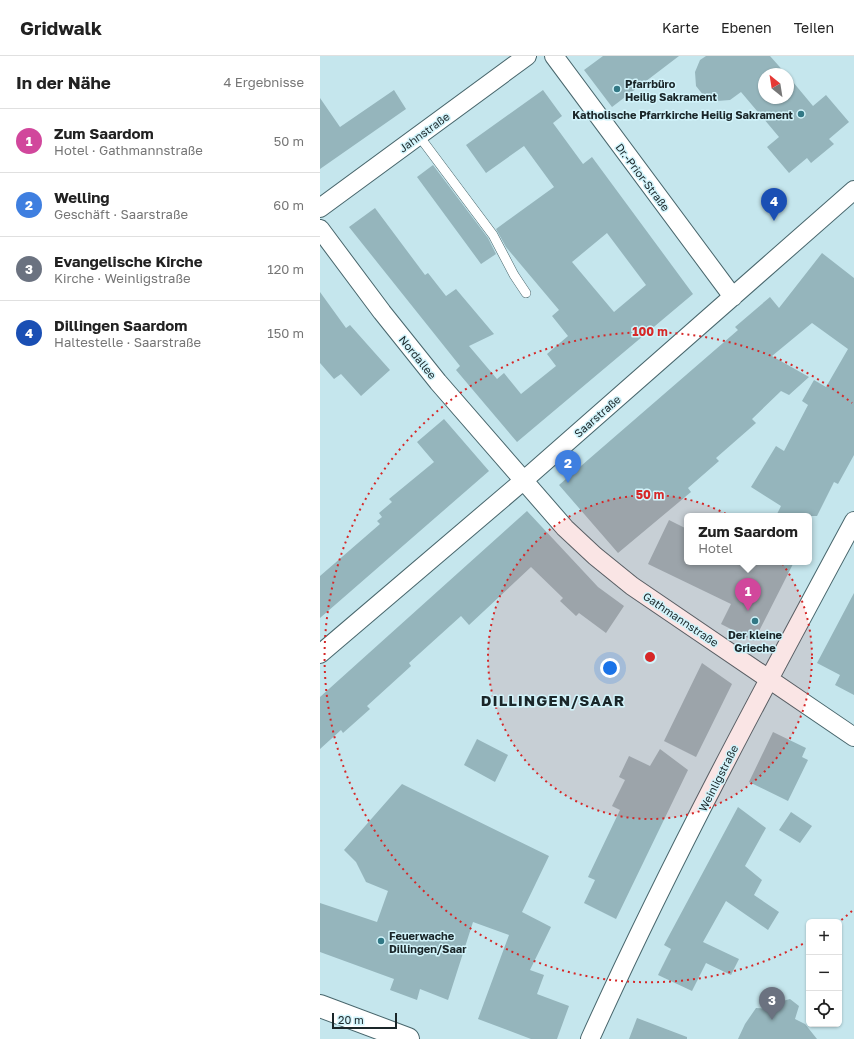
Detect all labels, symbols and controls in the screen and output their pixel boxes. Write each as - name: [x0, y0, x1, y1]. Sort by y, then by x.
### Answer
- text: Gridwalk: [20, 16, 102, 39]
- text: Karte: [662, 19, 699, 36]
- text: Ebenen: [721, 19, 772, 36]
- text: Teilen: [794, 19, 834, 36]
- north arrow: [758, 68, 794, 104]
- text: In der Nähe: [16, 72, 111, 93]
- text: 4 Ergebnisse: [224, 74, 304, 90]
- place label: Pfarrbüro Heilig Sakrament: [625, 77, 717, 103]
- marker: Pfarrbüro Heilig Sakrament: [612, 84, 622, 94]
- place label: Katholische Pfarrkirche Heilig Sakrament: [572, 108, 794, 121]
- street label: Jahnstraße: [396, 109, 452, 155]
- marker: Katholische Pfarrkirche Heilig Sakrament: [796, 109, 806, 119]
- text: Zum Saardom: [54, 124, 154, 142]
- text: 1: [26, 133, 32, 149]
- text: 50 m: [274, 133, 304, 149]
- street label: Dr.-Prior-Straße: [613, 141, 673, 213]
- text: Hotel · Gathmannstraße: [54, 142, 203, 158]
- text: Welling: [54, 188, 110, 206]
- pin: 4: [761, 188, 787, 221]
- text: 2: [25, 197, 33, 213]
- text: 60 m: [273, 197, 304, 213]
- text: Geschäft · Saarstraße: [54, 206, 188, 222]
- text: Evangelische Kirche: [54, 252, 203, 270]
- text: 3: [25, 261, 33, 277]
- text: 120 m: [267, 261, 304, 277]
- text: Kirche · Weinligstraße: [54, 270, 191, 286]
- text: Dillingen Saardom: [54, 316, 187, 334]
- text: 100 m: [632, 324, 668, 339]
- text: 4: [25, 325, 33, 341]
- text: 150 m: [267, 325, 304, 341]
- street label: Nordallee: [397, 333, 439, 381]
- text: Haltestelle · Saarstraße: [54, 334, 201, 350]
- street label: Saarstraße: [571, 392, 623, 440]
- pin: 2: [555, 450, 581, 483]
- text: 50 m: [636, 487, 664, 502]
- popup: [684, 513, 812, 565]
- text: Zum Saardom: [698, 522, 798, 540]
- text: Hotel: [698, 540, 733, 556]
- pin: 1: [735, 578, 761, 611]
- street label: Gathmannstraße: [641, 589, 721, 649]
- marker: Der kleine Grieche: [750, 616, 760, 626]
- place label: Der kleine Grieche: [728, 628, 783, 654]
- centre of rings: [643, 650, 657, 664]
- your location: [600, 658, 620, 678]
- district label: DILLINGEN/SAAR: [481, 691, 625, 709]
- street label: Weinligstraße: [696, 743, 740, 813]
- map controls: [806, 919, 842, 1027]
- button: +: [806, 919, 842, 955]
- place label: Feuerwache Dillingen/Saar: [389, 929, 467, 955]
- marker: Feuerwache Dillingen/Saar: [376, 936, 386, 946]
- button: −: [806, 955, 842, 991]
- pin: 3: [759, 987, 785, 1020]
- button: locate: [806, 991, 842, 1027]
- scale bar: [332, 1011, 397, 1030]
- text: 20 m: [338, 1013, 364, 1026]

